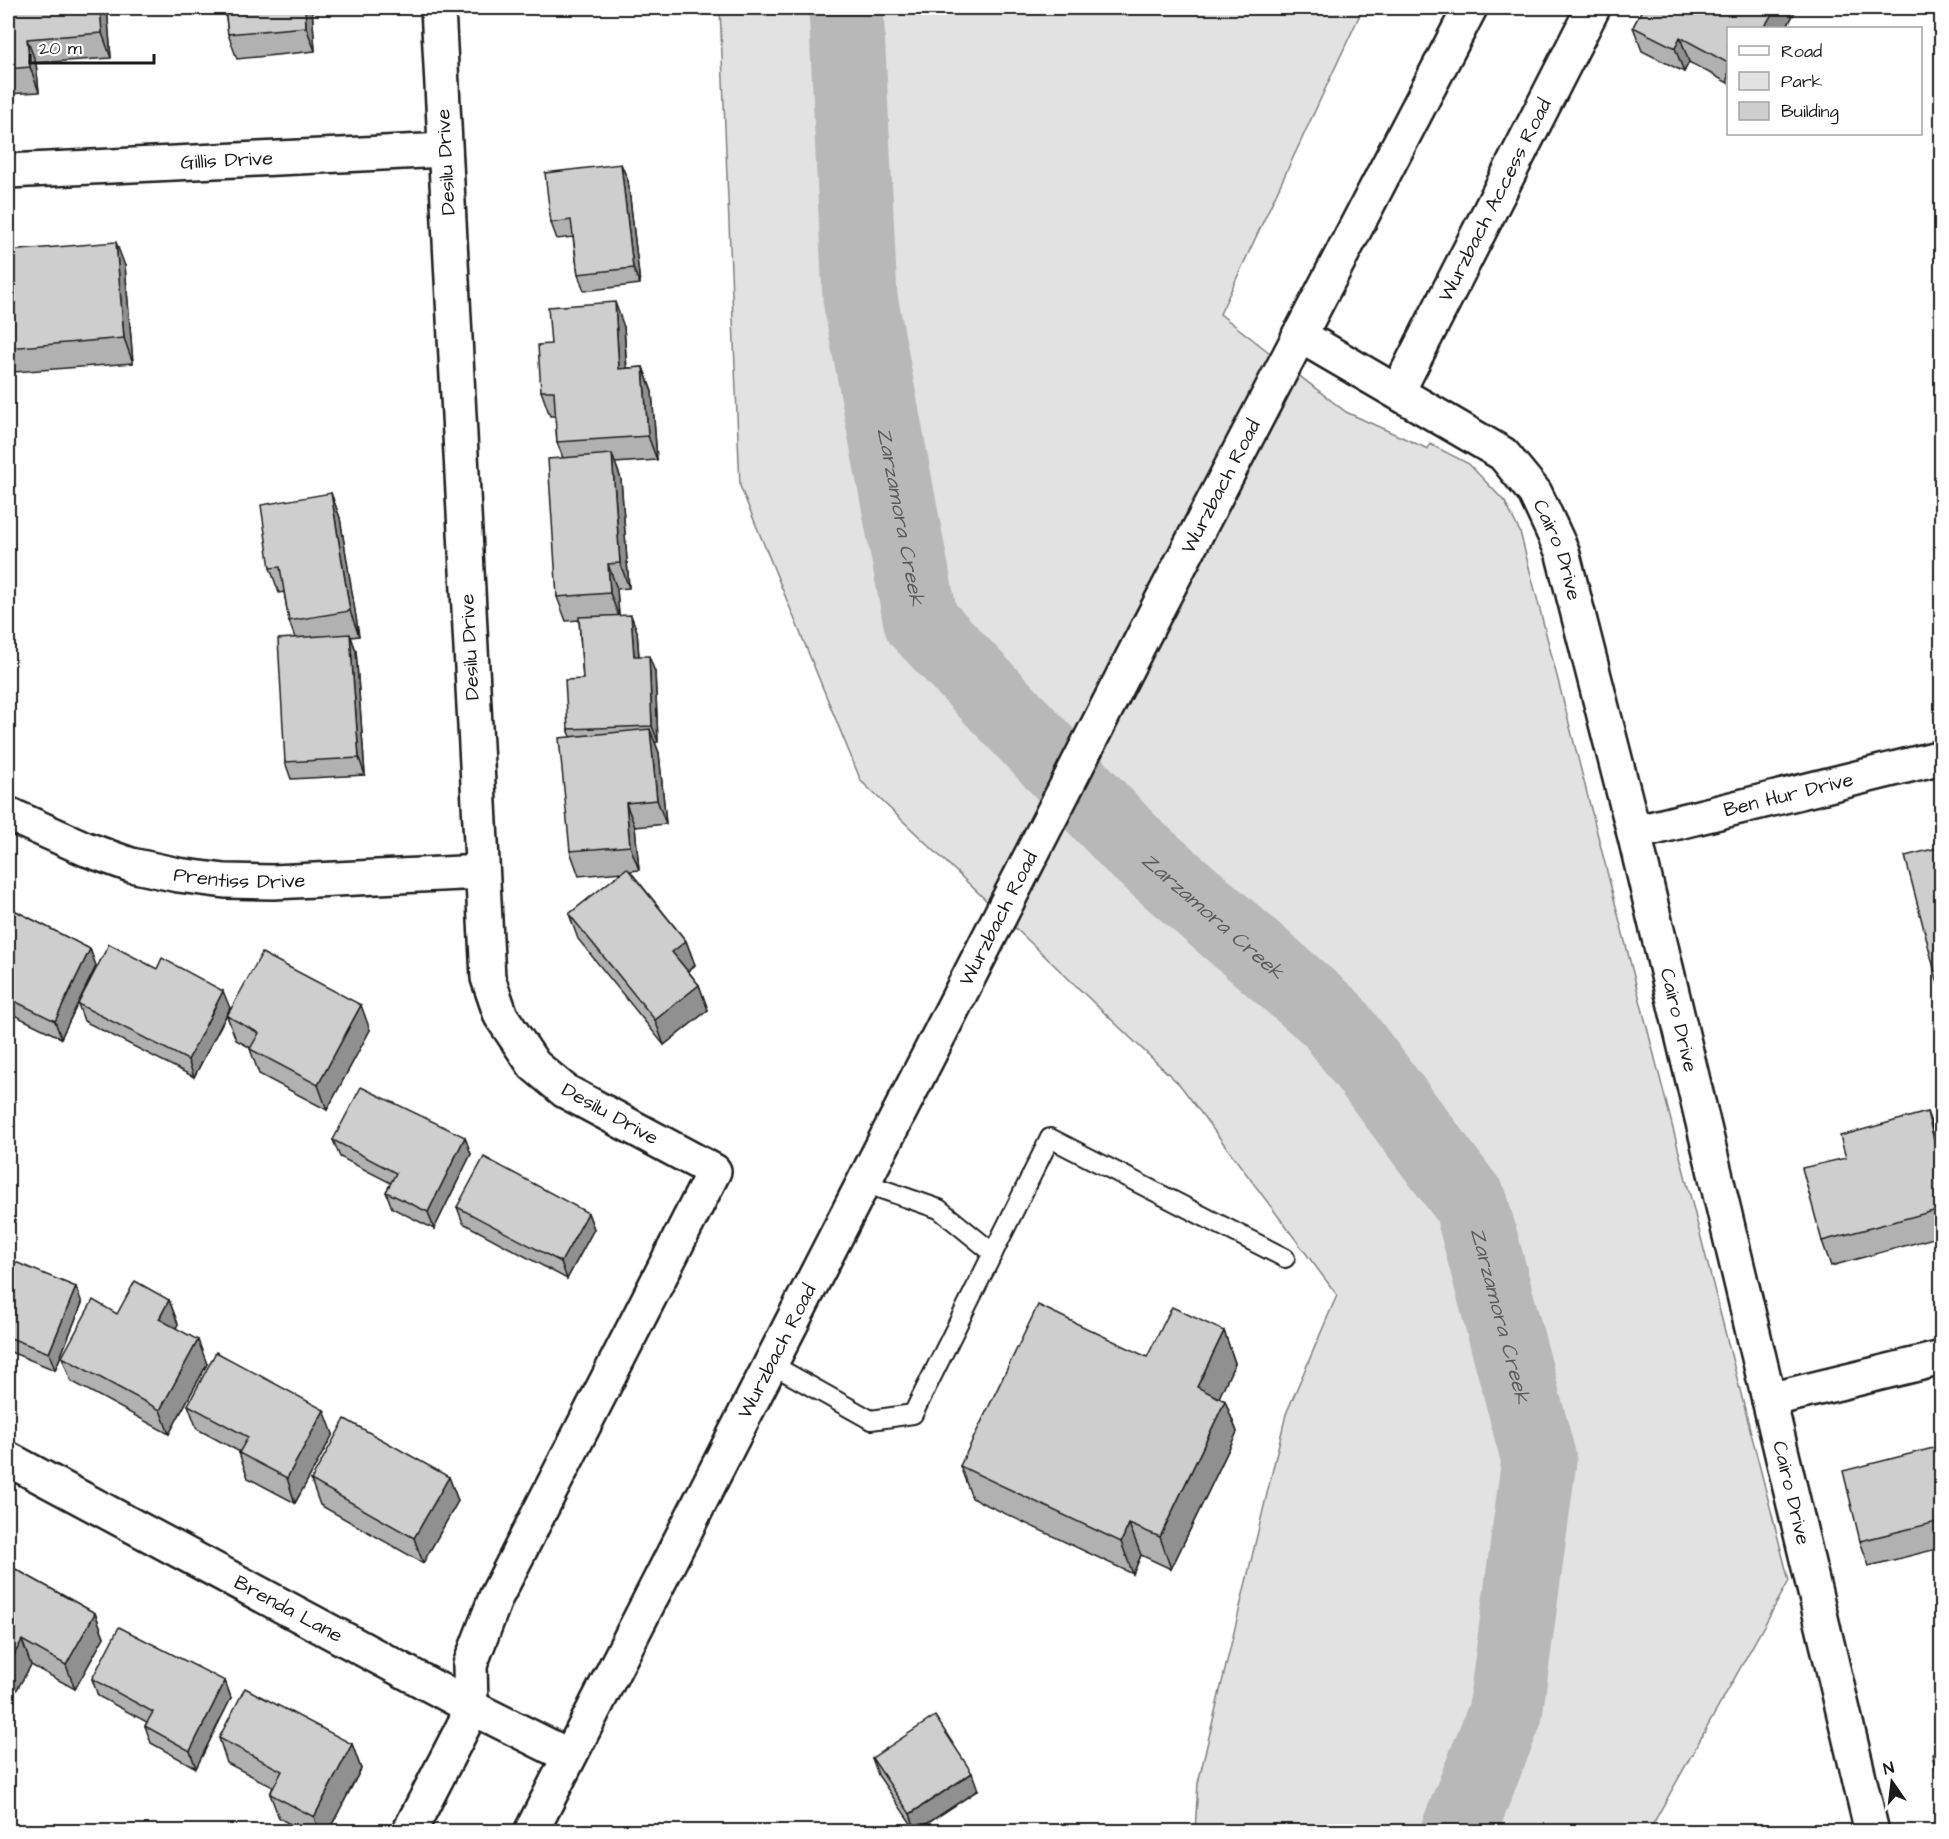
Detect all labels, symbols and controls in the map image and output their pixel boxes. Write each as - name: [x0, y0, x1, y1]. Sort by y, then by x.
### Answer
- scale bar: [30, 27, 154, 65]
- legend: [1727, 27, 1922, 135]
- text: 20 m: [39, 36, 82, 61]
- text: Road: [1781, 39, 1822, 64]
- text: Park: [1781, 69, 1823, 94]
- street label: Wurzbach Access Road: [1432, 94, 1559, 307]
- text: Building: [1781, 99, 1839, 125]
- street label: Desilu Drive: [429, 108, 463, 216]
- street label: Gillis Drive: [180, 144, 274, 177]
- street label: Wurzbach Road: [1174, 415, 1268, 559]
- water label: Zarzamora Creek: [870, 425, 932, 609]
- street label: Cairo Drive: [1526, 495, 1588, 603]
- street label: Desilu Drive: [453, 593, 487, 701]
- street label: Ben Hur Drive: [1721, 765, 1856, 824]
- water label: Zarzamora Creek: [1136, 846, 1292, 987]
- street label: Wurzbach Road: [952, 847, 1045, 991]
- street label: Prentiss Drive: [172, 861, 306, 896]
- street label: Cairo Drive: [1653, 965, 1705, 1075]
- street label: Desilu Drive: [557, 1076, 663, 1152]
- water label: Zarzamora Creek: [1463, 1224, 1538, 1408]
- street label: Wurzbach Road: [731, 1279, 823, 1424]
- street label: Cairo Drive: [1765, 1438, 1817, 1548]
- street label: Brenda Lane: [229, 1569, 348, 1650]
- north arrow: [1862, 1752, 1922, 1812]
- text: N: [1881, 1757, 1896, 1780]

